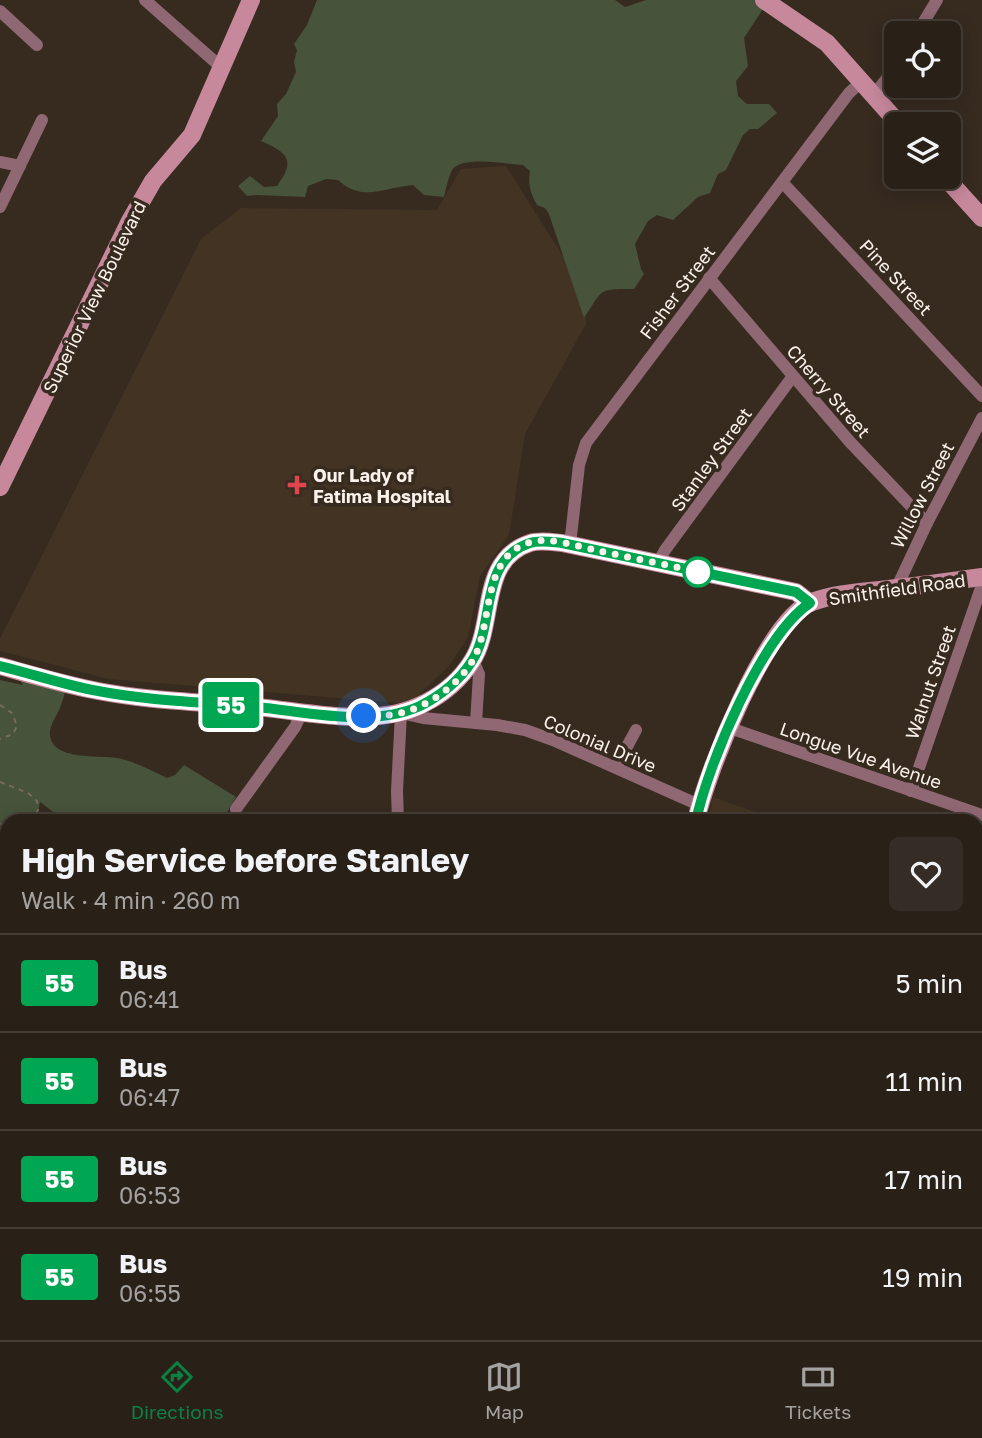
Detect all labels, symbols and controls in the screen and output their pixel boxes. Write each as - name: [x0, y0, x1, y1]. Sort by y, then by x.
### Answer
- map controls: [884, 21, 961, 189]
- button: locate: [884, 21, 961, 98]
- button: layers: [884, 112, 961, 189]
- street label: Superior View Boulevard: [38, 197, 150, 397]
- street label: Pine Street: [855, 234, 937, 320]
- street label: Fisher Street: [635, 241, 719, 343]
- street label: Cherry Street: [783, 340, 875, 442]
- street label: Stanley Street: [666, 403, 756, 515]
- street label: Willow Street: [886, 438, 958, 552]
- place label: Our Lady of Fatima Hospital: [313, 464, 451, 507]
- marker: Our Lady of Fatima Hospital: [287, 475, 307, 495]
- unlabelled marker: [683, 557, 713, 587]
- street label: Smithfield Road: [827, 569, 967, 609]
- street label: Walnut Street: [900, 622, 960, 742]
- line badge: 55: [200, 682, 262, 728]
- text: 55: [216, 690, 246, 719]
- your location: [346, 698, 381, 733]
- street label: Colonial Drive: [540, 709, 660, 777]
- street label: Longue Vue Avenue: [777, 717, 945, 793]
- button: heart: [889, 837, 963, 911]
- text: High Service before Stanley: [21, 840, 469, 879]
- text: Walk · 4 min · 260 m: [21, 886, 240, 914]
- text: Bus: [119, 954, 167, 985]
- text: 55: [45, 968, 74, 997]
- text: 5 min: [895, 968, 963, 999]
- text: 06:41: [119, 985, 179, 1013]
- text: Bus: [119, 1052, 167, 1083]
- text: 55: [45, 1066, 74, 1095]
- text: 11 min: [885, 1066, 963, 1097]
- text: 06:47: [119, 1083, 180, 1111]
- text: Bus: [119, 1150, 167, 1181]
- text: 55: [45, 1164, 74, 1193]
- text: 17 min: [884, 1164, 963, 1195]
- text: 06:53: [119, 1181, 181, 1209]
- text: Bus: [119, 1248, 167, 1279]
- text: 55: [45, 1262, 74, 1291]
- text: 19 min: [882, 1262, 963, 1293]
- text: 06:55: [119, 1279, 181, 1307]
- tab: Directions: [131, 1358, 224, 1423]
- tab: Map: [485, 1358, 524, 1423]
- tab: Tickets: [785, 1358, 851, 1423]

